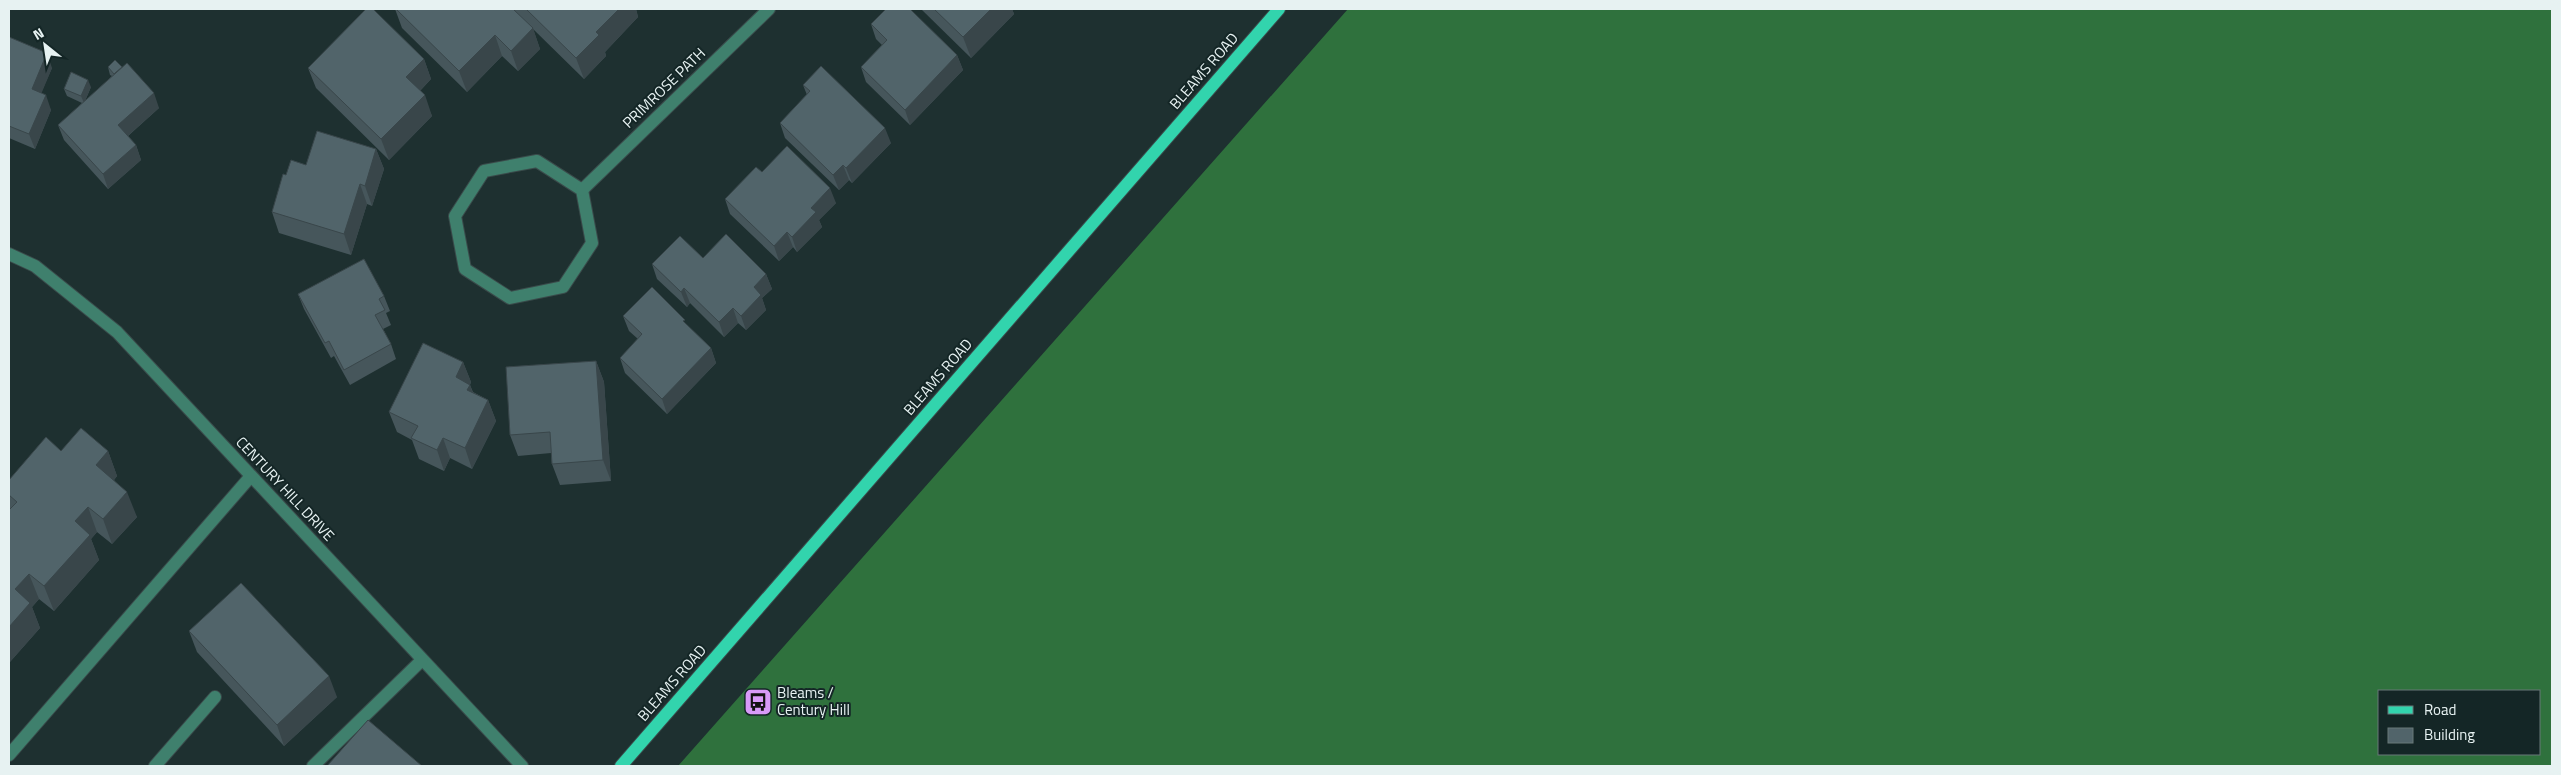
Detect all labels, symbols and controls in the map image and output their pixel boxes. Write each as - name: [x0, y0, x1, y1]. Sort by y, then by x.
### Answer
- north arrow: [20, 20, 70, 70]
- text: N: [29, 22, 48, 45]
- street label: BLEAMS ROAD: [1164, 27, 1244, 114]
- street label: PRIMROSE PATH: [617, 42, 710, 133]
- street label: BLEAMS ROAD: [898, 333, 978, 420]
- street label: CENTURY HILL DRIVE: [231, 431, 340, 546]
- street label: BLEAMS ROAD: [632, 639, 712, 726]
- place label: Bleams / Century Hill: [777, 681, 850, 721]
- bus stop icon: Bleams / Century Hill: [743, 687, 773, 717]
- legend: [2378, 690, 2541, 755]
- text: Road: [2424, 698, 2456, 721]
- text: Building: [2424, 723, 2475, 746]

